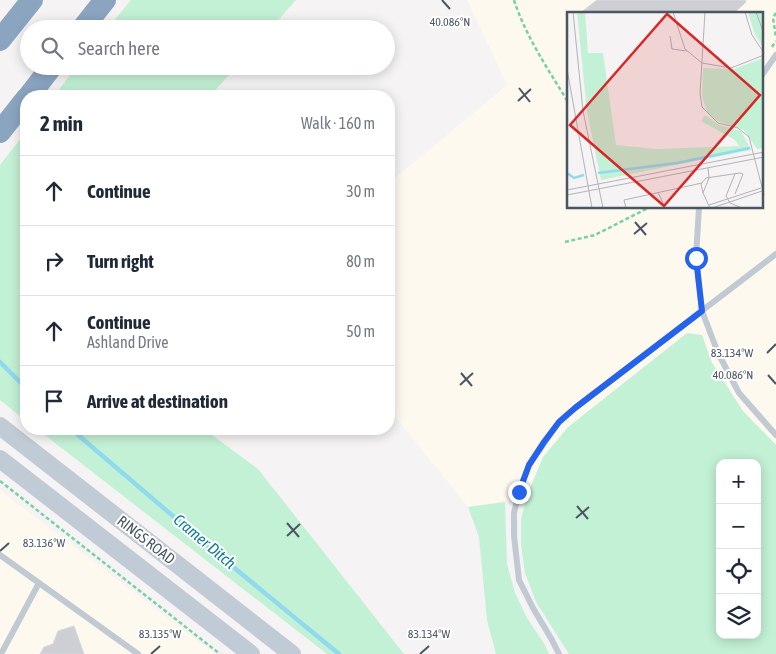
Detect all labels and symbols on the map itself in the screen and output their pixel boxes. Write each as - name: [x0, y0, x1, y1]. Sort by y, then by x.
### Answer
- inset map: [567, 12, 764, 209]
- text: 40.086°N: [430, 15, 470, 29]
- route start: [685, 247, 708, 270]
- text: 83.134°W: [711, 346, 753, 360]
- text: 40.086°N: [713, 368, 753, 382]
- route end: [508, 481, 531, 504]
- water label: Cramer Ditch: [170, 510, 240, 572]
- street label: RINGS ROAD: [114, 512, 178, 567]
- text: 83.136°W: [23, 536, 65, 550]
- text: 83.135°W: [139, 627, 181, 641]
- text: 83.134°W: [408, 627, 450, 641]

